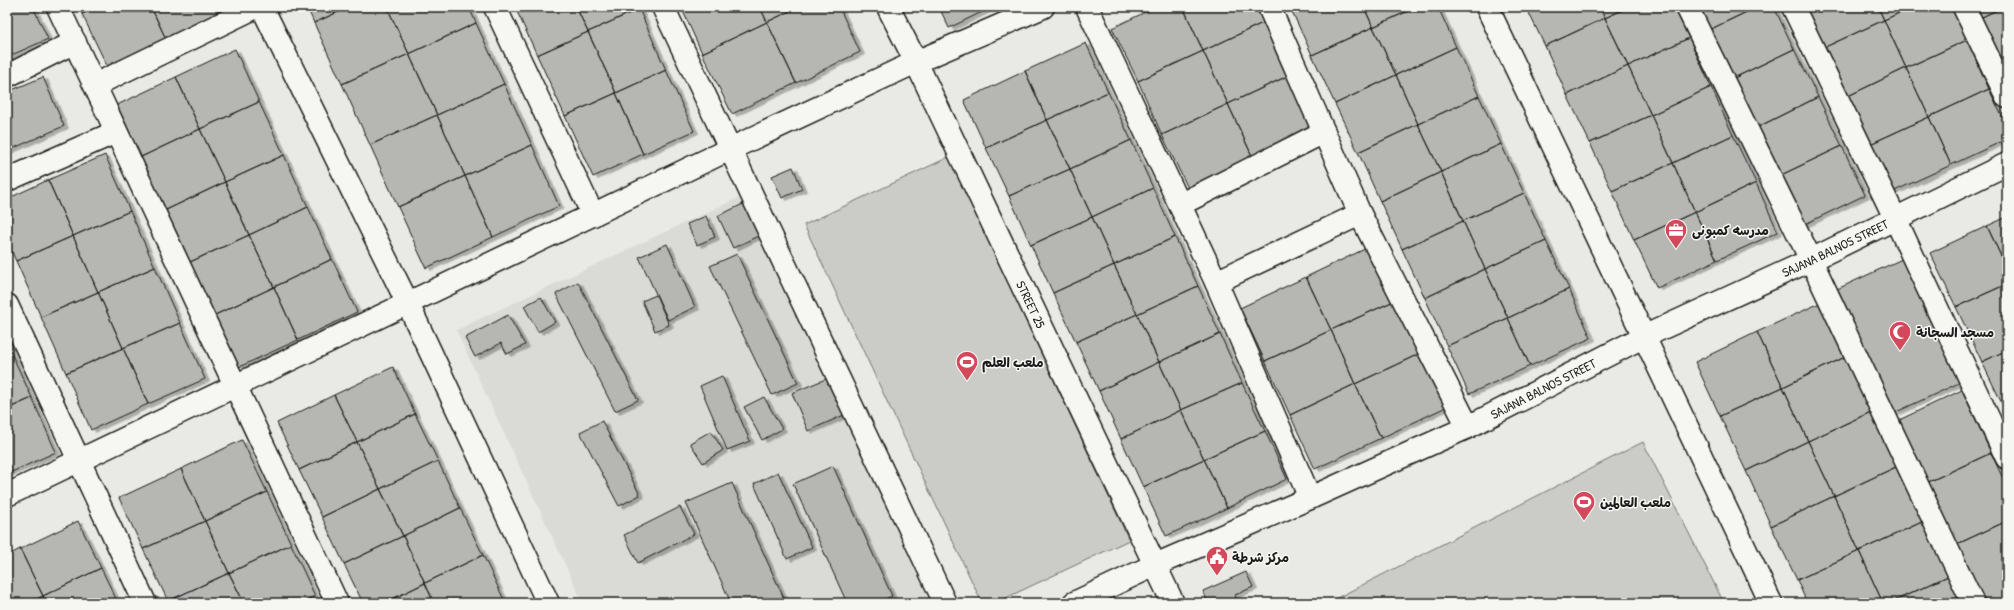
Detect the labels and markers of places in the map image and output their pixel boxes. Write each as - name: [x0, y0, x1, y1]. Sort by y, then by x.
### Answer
- office icon: مدرسه كمبونى: [1663, 217, 1689, 250]
- place label: مدرسه كمبونى: [1692, 221, 1769, 239]
- mosque icon: مسجد السجانة: [1887, 319, 1913, 352]
- place label: مسجد السجانة: [1916, 323, 1994, 341]
- sports icon: ملعب العلم: [954, 349, 980, 382]
- place label: ملعب العلم: [982, 353, 1044, 373]
- sports icon: ملعب العالمين: [1571, 489, 1597, 522]
- place label: ملعب العالمين: [1600, 493, 1671, 511]
- public building icon: مركز شرطة: [1204, 544, 1230, 577]
- place label: مركز شرطة: [1232, 548, 1289, 566]

